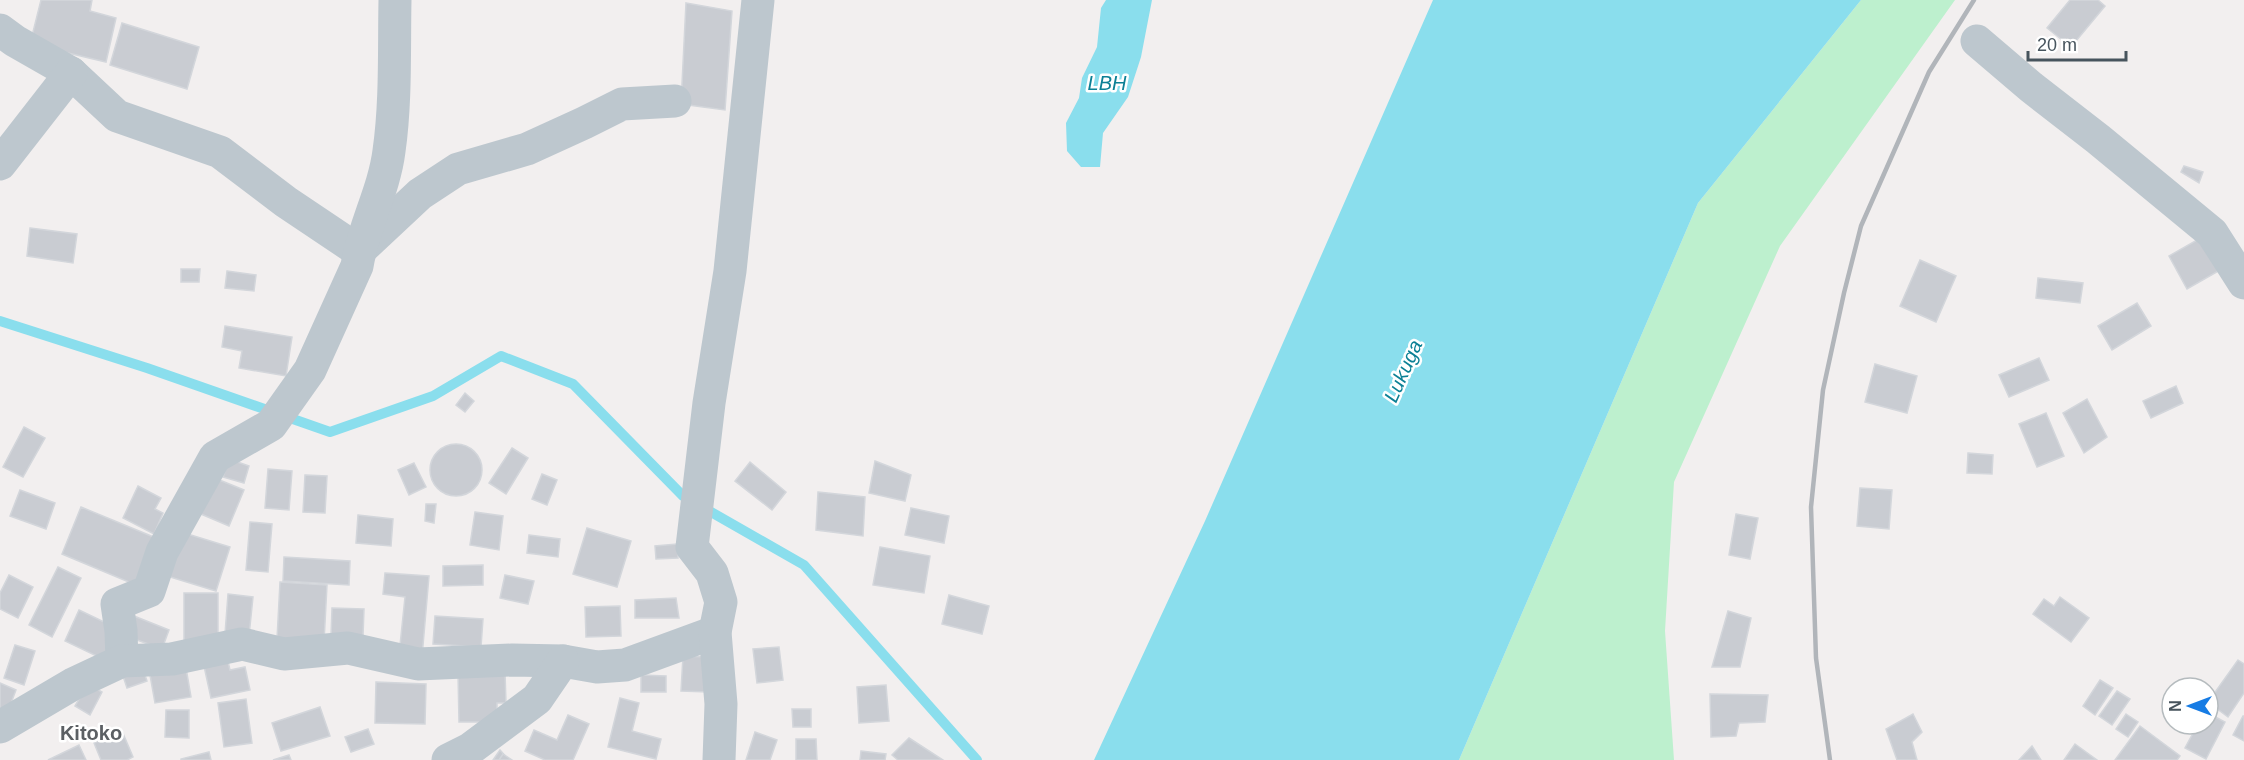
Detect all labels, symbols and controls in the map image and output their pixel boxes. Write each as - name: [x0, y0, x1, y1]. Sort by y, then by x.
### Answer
- scale bar: [2028, 24, 2126, 62]
- text: 20 m: [2037, 35, 2077, 55]
- water label: LBH: [1088, 72, 1127, 94]
- water label: Lukuga: [1380, 337, 1426, 405]
- north arrow: [2160, 676, 2220, 736]
- text: N: [2167, 700, 2184, 712]
- district label: Kitoko: [60, 722, 122, 744]

